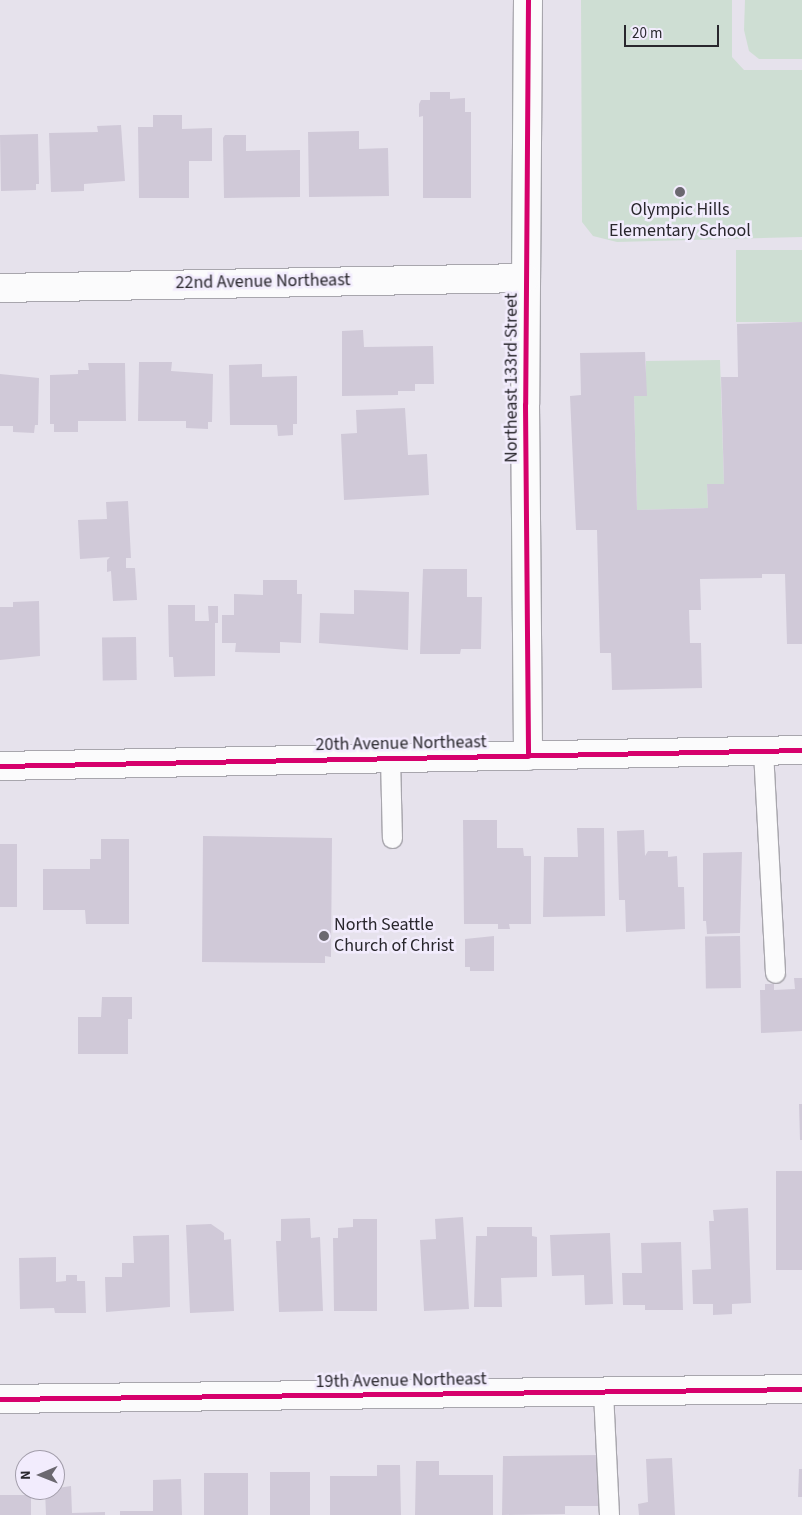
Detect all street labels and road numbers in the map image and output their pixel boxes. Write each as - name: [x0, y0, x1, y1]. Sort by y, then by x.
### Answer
- street label: 22nd Avenue Northeast: [175, 270, 351, 294]
- street label: Northeast 133rd Street: [501, 293, 523, 463]
- street label: 20th Avenue Northeast: [315, 732, 487, 756]
- street label: 19th Avenue Northeast: [315, 1369, 487, 1393]

